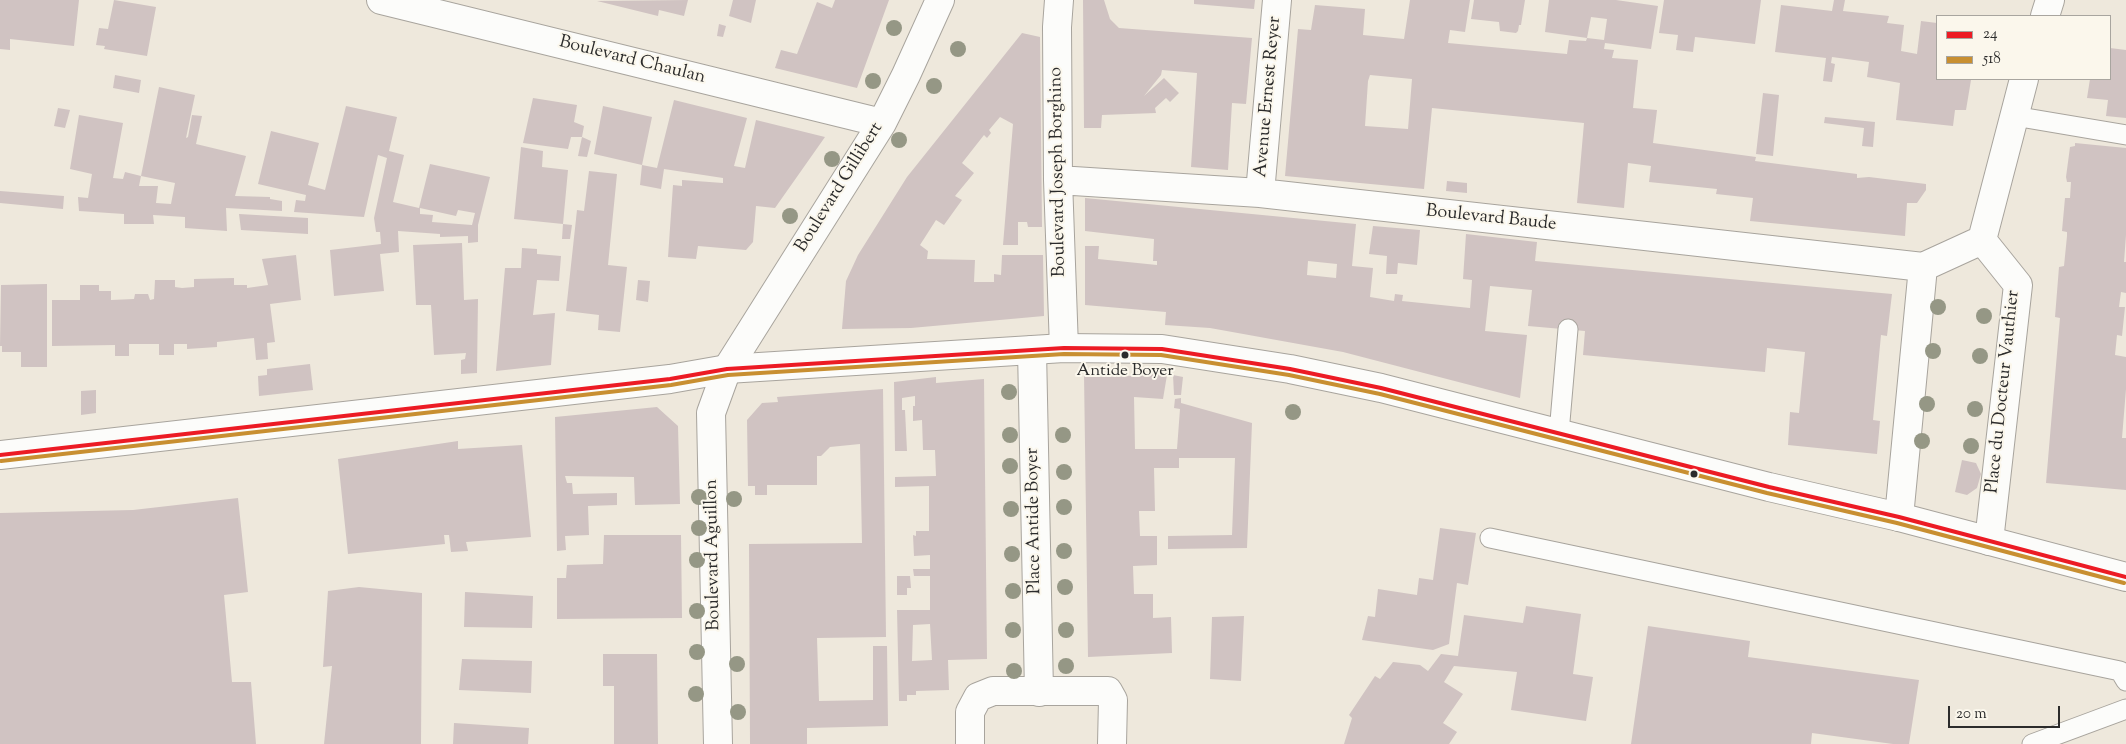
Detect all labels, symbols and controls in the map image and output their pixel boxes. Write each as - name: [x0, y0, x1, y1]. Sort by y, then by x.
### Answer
- street label: Avenue Ernest Reyer: [1251, 15, 1287, 179]
- legend: [1936, 15, 2111, 80]
- text: 24: [1983, 24, 1998, 45]
- street label: Boulevard Chaulan: [557, 32, 707, 90]
- text: 518: [1983, 49, 2001, 70]
- street label: Boulevard Joseph Borghino: [1046, 67, 1072, 277]
- street label: Boulevard Gillibert: [791, 119, 889, 257]
- street label: Boulevard Baude: [1425, 201, 1557, 237]
- street label: Place du Docteur Vauthier: [1983, 289, 2025, 495]
- marker: Antide Boyer: [1120, 350, 1130, 360]
- place label: Antide Boyer: [1076, 362, 1174, 382]
- street label: Place Antide Boyer: [1023, 448, 1047, 594]
- unlabelled marker: [1689, 469, 1699, 479]
- street label: Boulevard Aguillon: [702, 479, 726, 631]
- scale bar: [1951, 696, 2064, 728]
- text: 20 m: [1956, 704, 1987, 725]

